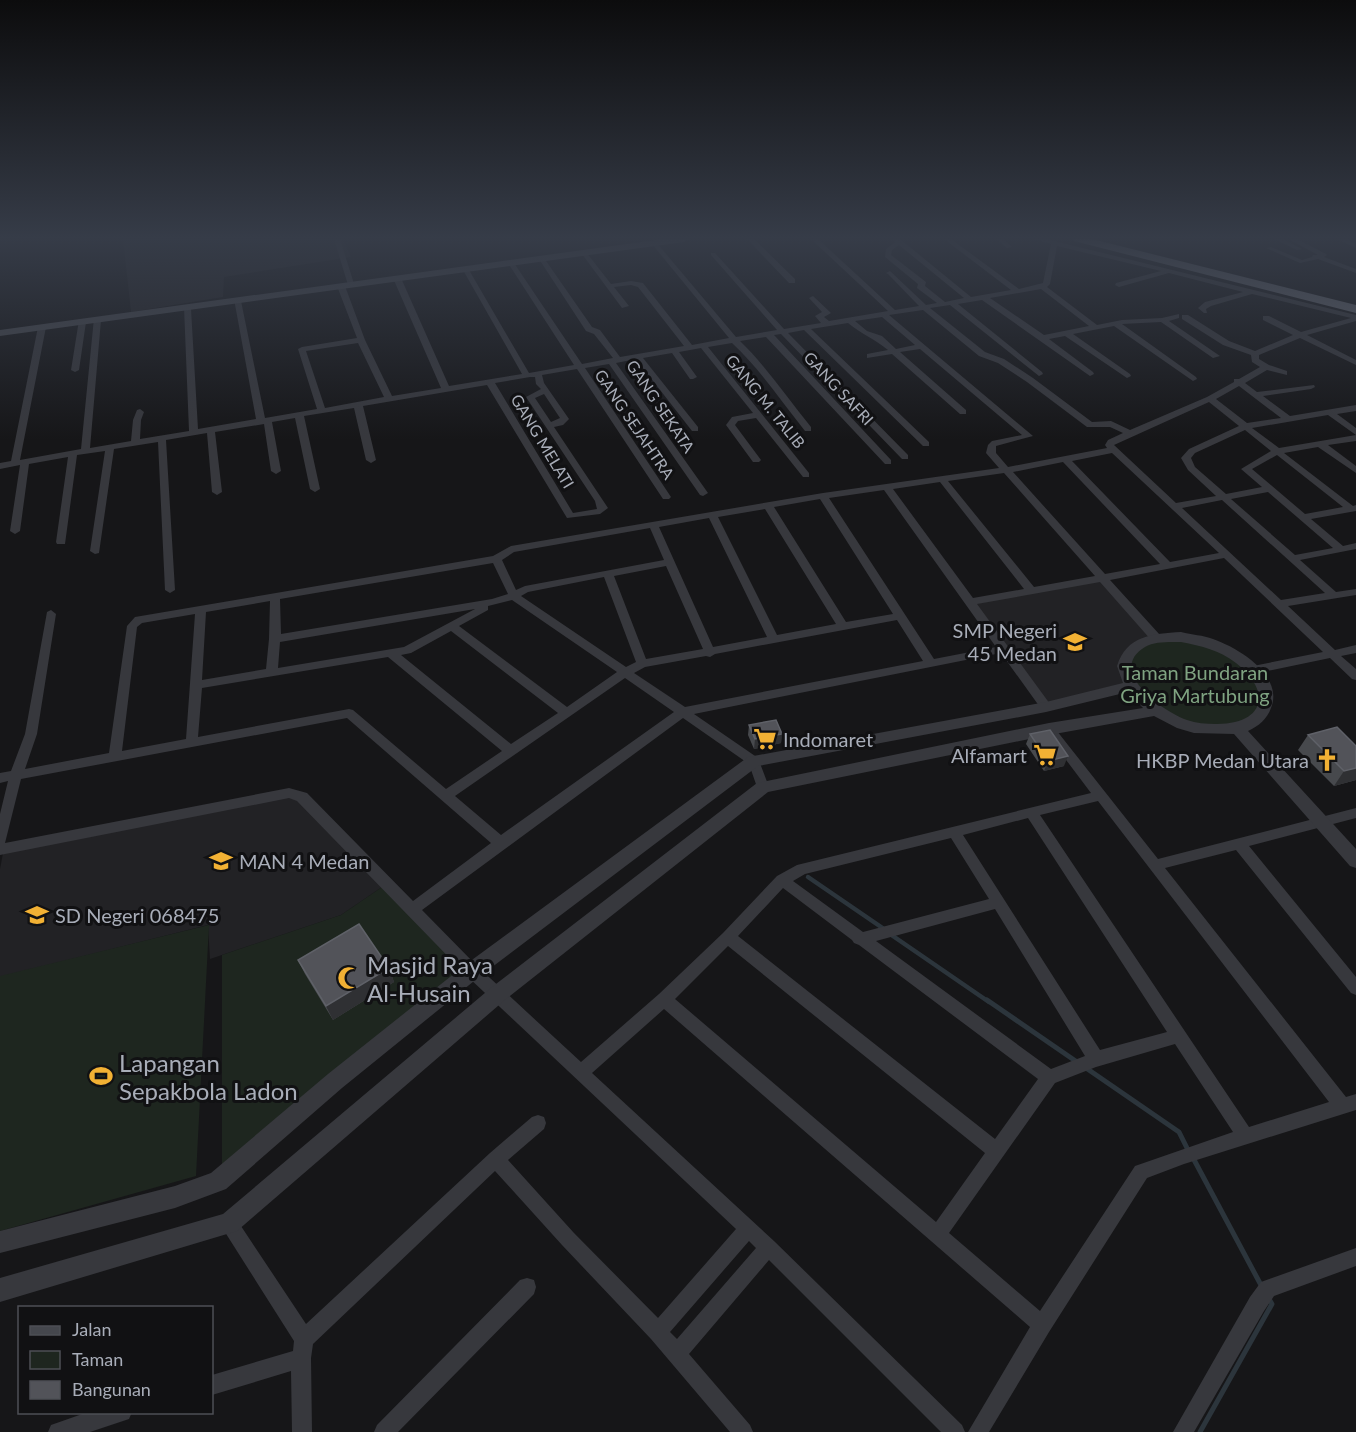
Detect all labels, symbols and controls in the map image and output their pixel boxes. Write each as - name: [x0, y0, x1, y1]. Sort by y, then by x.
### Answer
- street label: GANG SAFRI: [800, 347, 878, 429]
- street label: GANG M. TALIB: [722, 350, 810, 452]
- street label: GANG SEKATA: [623, 356, 699, 456]
- street label: GANG SEJAHTRA: [591, 365, 679, 483]
- street label: GANG MELATI: [507, 391, 579, 491]
- place label: SMP Negeri 45 Medan: [953, 618, 1057, 665]
- school or university icon: SMP Negeri 45 Medan: [1062, 629, 1088, 655]
- park label: Taman Bundaran Griya Martubung: [1120, 660, 1270, 707]
- supermarket icon: Indomaret: [752, 726, 778, 752]
- place label: Indomaret: [783, 727, 873, 751]
- supermarket icon: Alfamart: [1032, 742, 1058, 768]
- place label: Alfamart: [951, 743, 1027, 767]
- church icon: HKBP Medan Utara: [1314, 747, 1340, 773]
- place label: HKBP Medan Utara: [1136, 748, 1309, 772]
- school or university icon: MAN 4 Medan: [208, 848, 234, 874]
- place label: MAN 4 Medan: [239, 849, 369, 873]
- school or university icon: SD Negeri 068475: [24, 902, 50, 928]
- place label: SD Negeri 068475: [55, 903, 219, 927]
- place label: Masjid Raya Al-Husain: [367, 950, 493, 1007]
- mosque icon: Masjid Raya Al-Husain: [336, 965, 362, 991]
- place label: Lapangan Sepakbola Ladon: [119, 1048, 298, 1105]
- sports icon: Lapangan Sepakbola Ladon: [88, 1063, 114, 1089]
- legend: [18, 1306, 213, 1414]
- text: Jalan: [72, 1318, 111, 1340]
- text: Taman: [72, 1348, 123, 1370]
- text: Bangunan: [72, 1378, 151, 1400]

